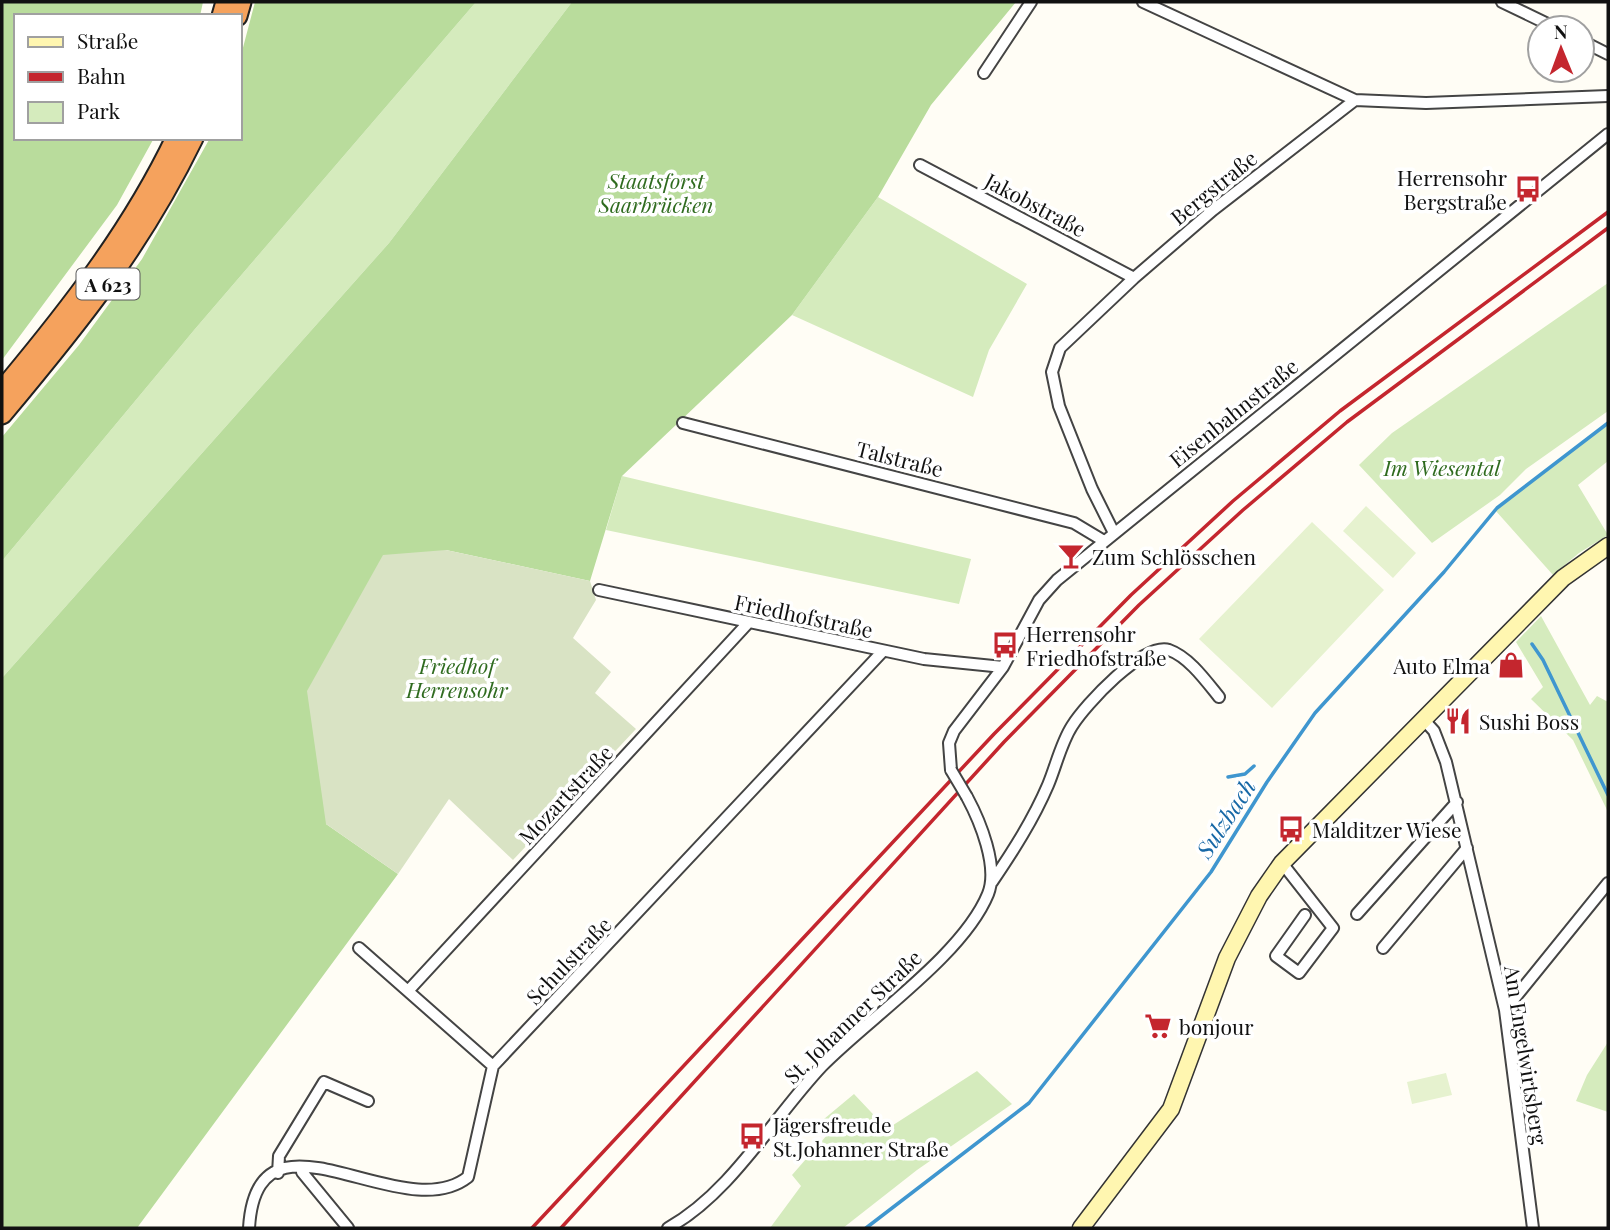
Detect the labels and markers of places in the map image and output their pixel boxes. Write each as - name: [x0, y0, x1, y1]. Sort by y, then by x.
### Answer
- place label: Herrensohr Bergstraße: [1397, 163, 1508, 215]
- bus stop icon: Herrensohr Bergstraße: [1513, 174, 1543, 204]
- bar icon: Zum Schlösschen: [1056, 541, 1086, 571]
- place label: Zum Schlösschen: [1092, 542, 1257, 570]
- place label: Herrensohr Friedhofstraße: [1026, 619, 1167, 671]
- bus stop icon: Herrensohr Friedhofstraße: [990, 630, 1020, 660]
- shop icon: Auto Elma: [1496, 650, 1526, 680]
- place label: Auto Elma: [1392, 651, 1491, 679]
- restaurant icon: Sushi Boss: [1443, 706, 1473, 736]
- place label: Sushi Boss: [1479, 707, 1579, 735]
- bus stop icon: Malditzer Wiese: [1276, 814, 1306, 844]
- place label: Malditzer Wiese: [1312, 815, 1462, 843]
- supermarket icon: bonjour: [1143, 1011, 1173, 1041]
- place label: bonjour: [1179, 1012, 1254, 1040]
- place label: Jägersfreude St.Johanner Straße: [772, 1110, 949, 1162]
- bus stop icon: Jägersfreude St.Johanner Straße: [737, 1121, 767, 1151]

